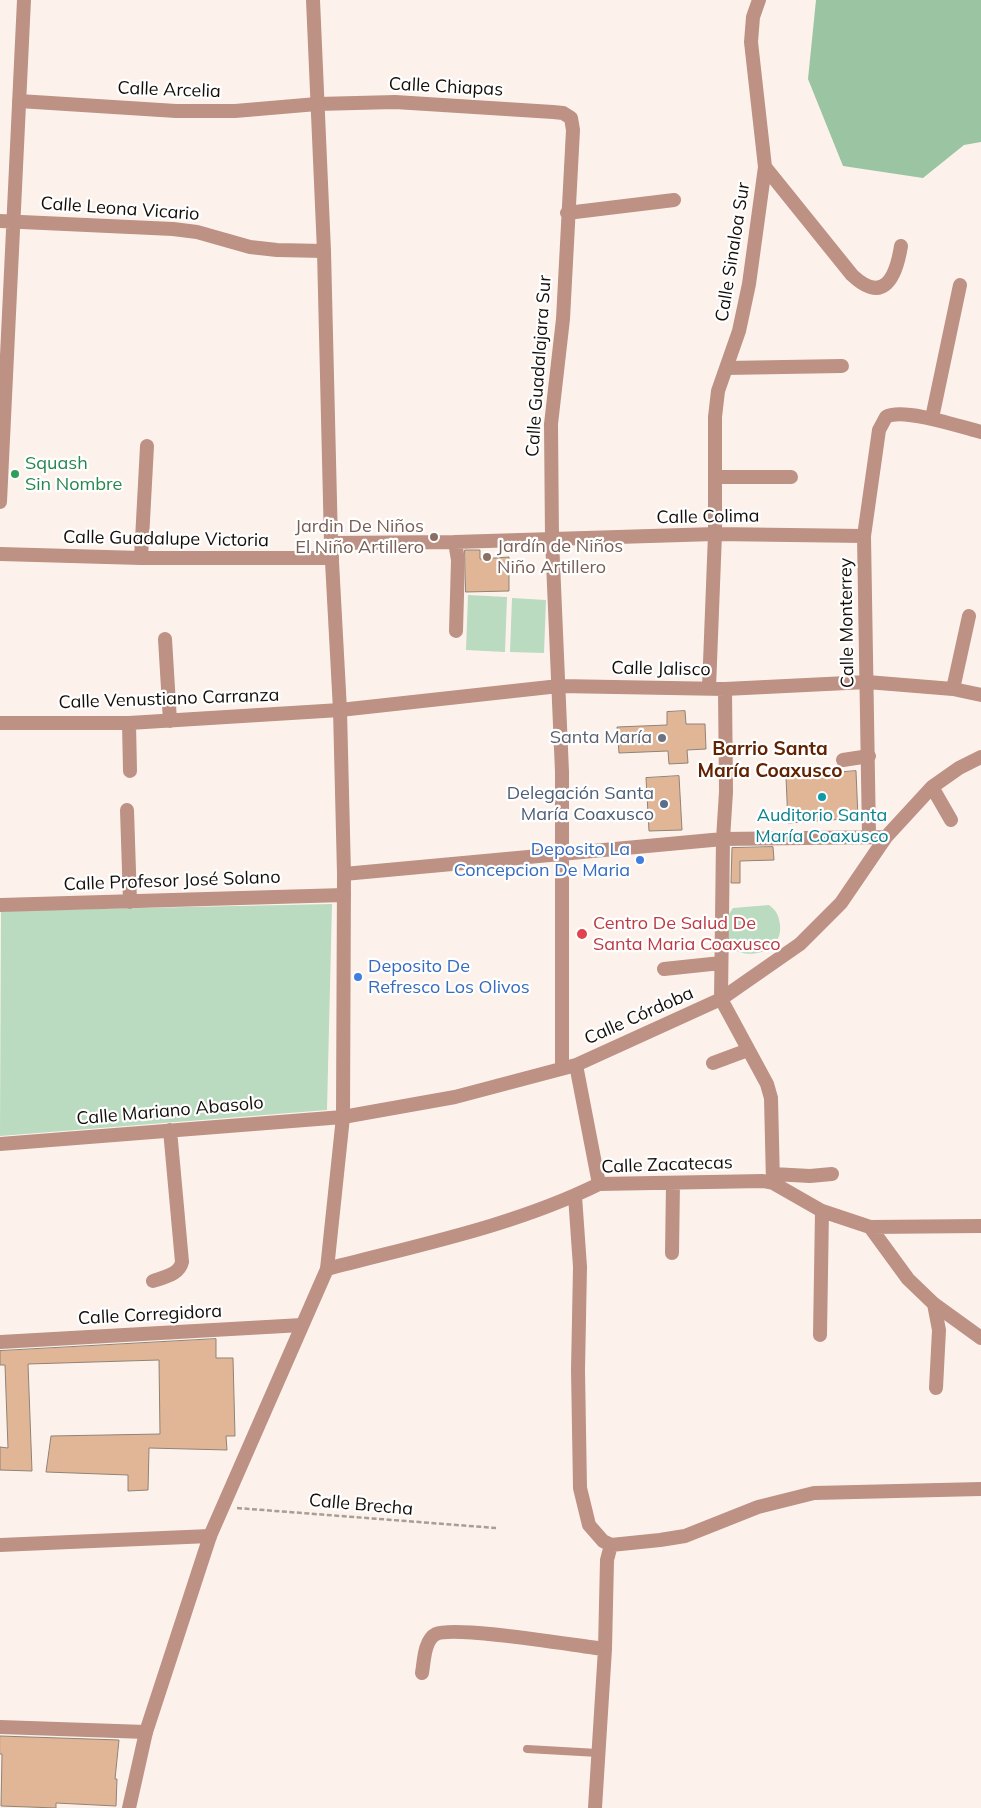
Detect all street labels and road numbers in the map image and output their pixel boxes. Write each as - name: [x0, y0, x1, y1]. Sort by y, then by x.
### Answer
- street label: Calle Chiapas: [388, 73, 504, 101]
- street label: Calle Arcelia: [117, 77, 221, 103]
- street label: Calle Sinaloa Sur: [711, 181, 755, 323]
- street label: Calle Leona Vicario: [40, 193, 200, 225]
- street label: Calle Guadalajara Sur: [522, 274, 556, 458]
- street label: Calle Colima: [656, 505, 760, 529]
- street label: Calle Guadalupe Victoria: [63, 526, 269, 552]
- street label: Calle Monterrey: [835, 558, 859, 688]
- street label: Calle Jalisco: [611, 657, 711, 681]
- street label: Calle Venustiano Carranza: [58, 684, 280, 714]
- street label: Calle Profesor José Solano: [63, 866, 281, 896]
- street label: Calle Córdoba: [581, 982, 697, 1050]
- street label: Calle Mariano Abasolo: [75, 1092, 265, 1130]
- street label: Calle Zacatecas: [601, 1152, 733, 1178]
- street label: Calle Corregidora: [78, 1300, 222, 1330]
- street label: Calle Brecha: [308, 1490, 414, 1520]

